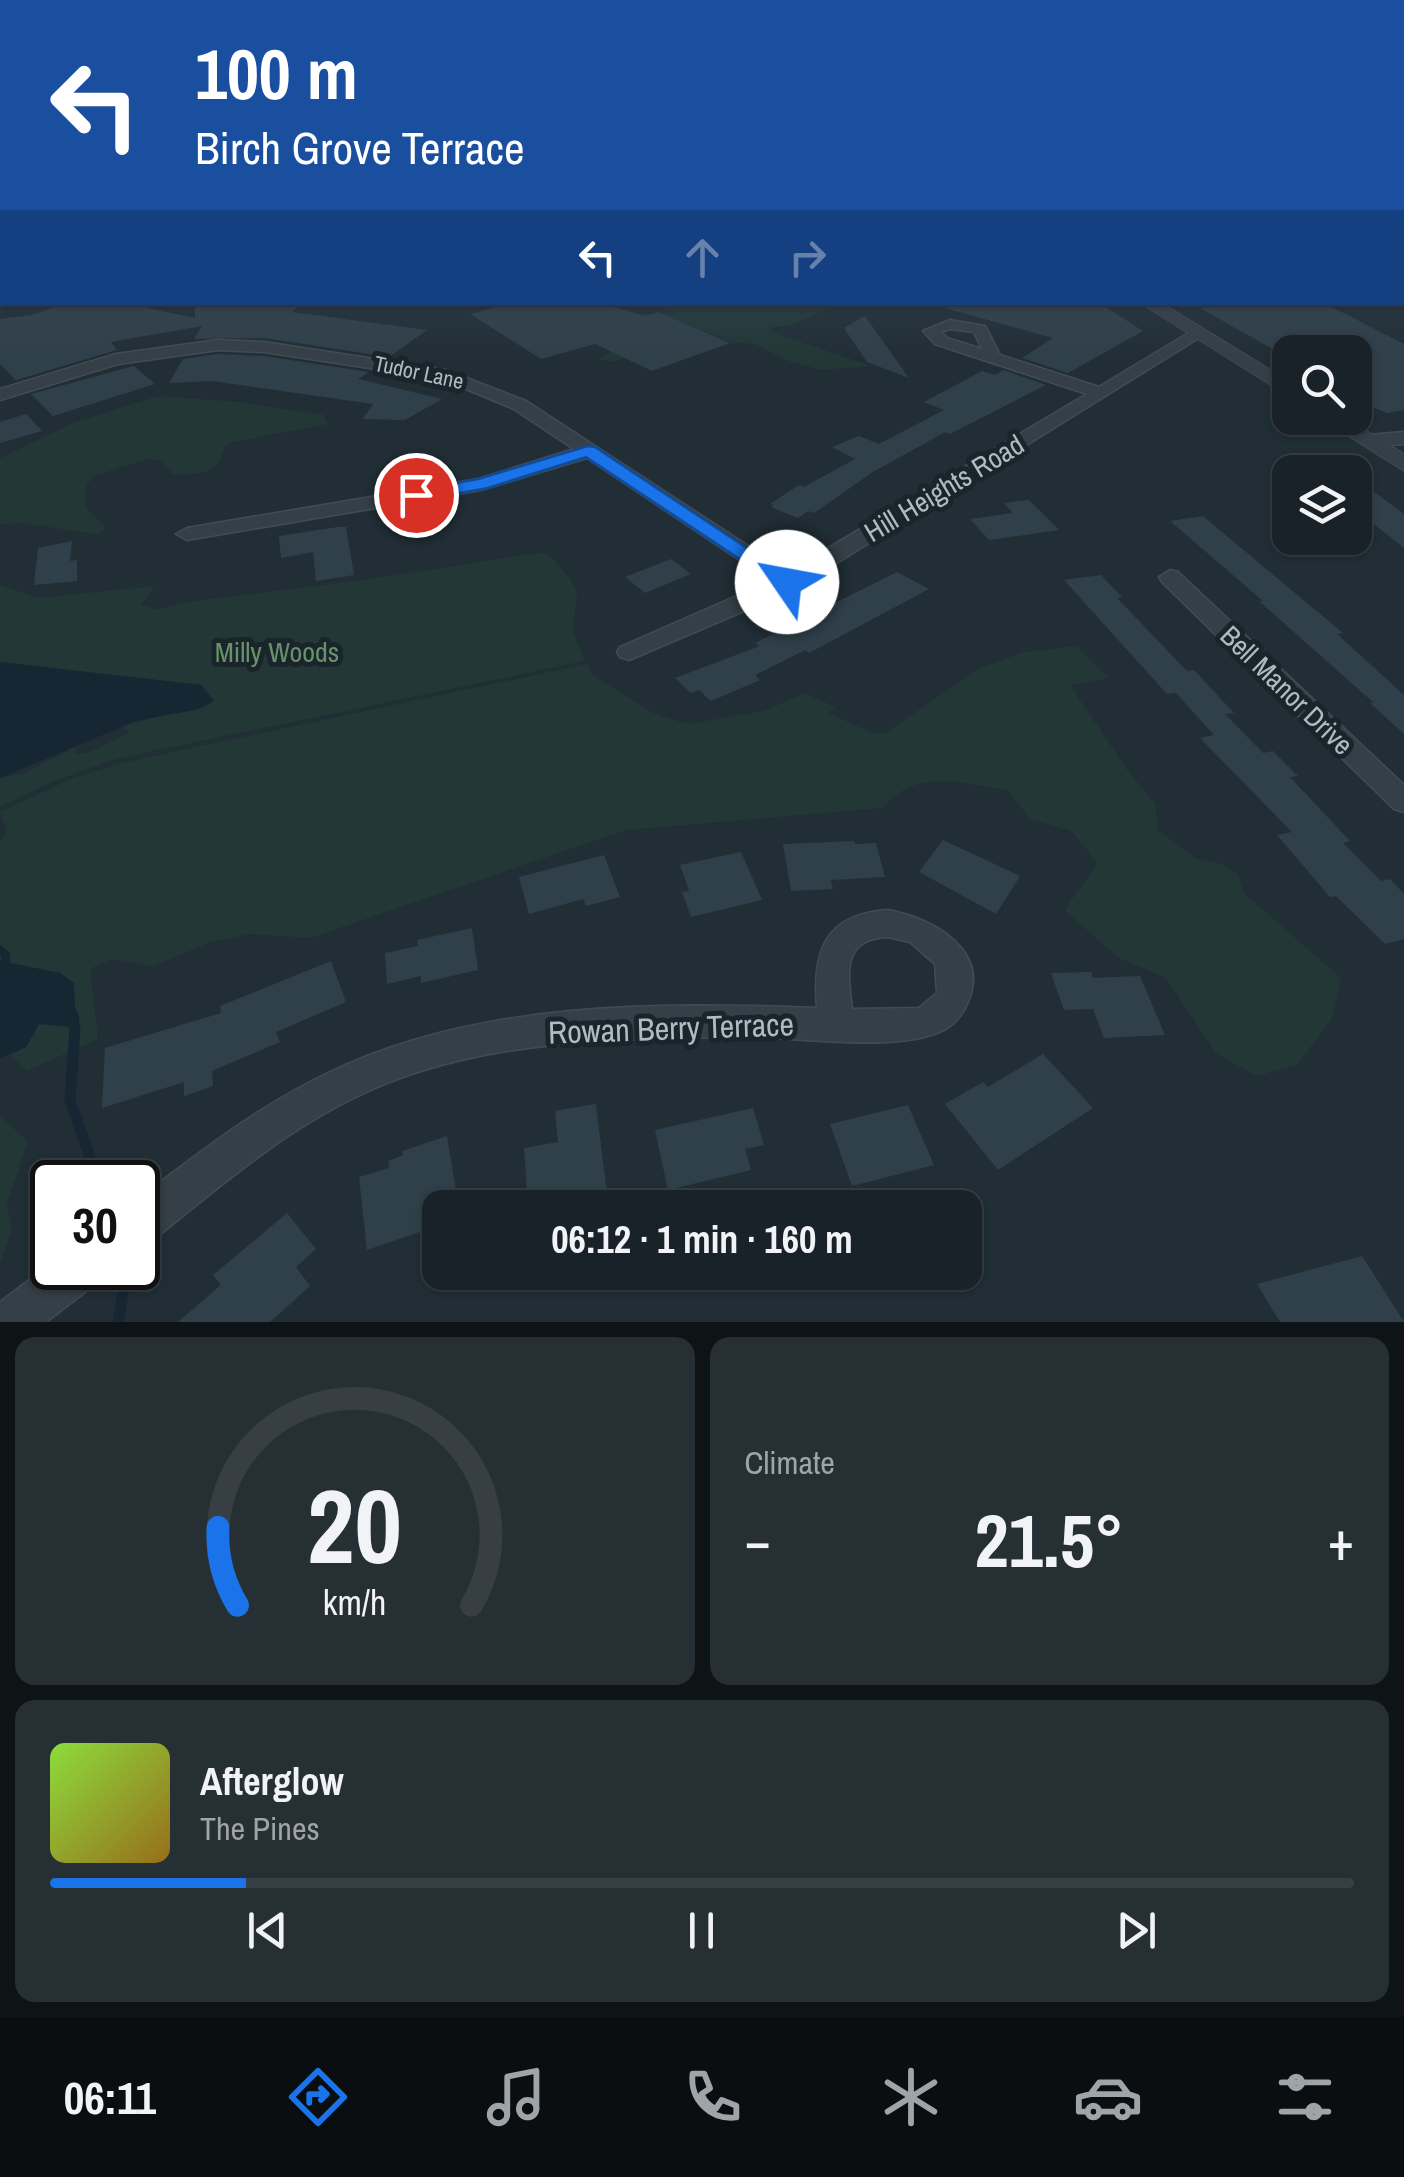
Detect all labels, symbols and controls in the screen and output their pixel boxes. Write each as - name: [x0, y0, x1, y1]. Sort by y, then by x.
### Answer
- text: 100 m: [195, 27, 358, 121]
- icon: left: [30, 40, 160, 170]
- text: Birch Grove Terrace: [195, 117, 525, 178]
- icon: left: [570, 230, 625, 285]
- icon: ahead: [675, 230, 730, 285]
- icon: right: [780, 230, 835, 285]
- map controls: [1272, 335, 1372, 555]
- button: search: [1272, 335, 1372, 435]
- street label: Tudor Lane: [372, 348, 466, 396]
- street label: Hill Heights Road: [857, 425, 1031, 551]
- pin: [374, 453, 459, 538]
- button: layers: [1272, 455, 1372, 555]
- icon: arrive: [389, 468, 444, 523]
- position arrow: [735, 530, 839, 634]
- street label: Bell Manor Drive: [1212, 617, 1362, 763]
- park label: Milly Woods: [215, 633, 339, 671]
- street label: Rowan Berry Terrace: [547, 1002, 795, 1054]
- speed limit sign: 30: [30, 1160, 160, 1290]
- text: 06:12 · 1 min · 160 m: [551, 1214, 853, 1265]
- text: Climate: [745, 1441, 835, 1484]
- text: 20: [307, 1455, 402, 1595]
- text: 21.5°: [974, 1489, 1124, 1590]
- text: −: [745, 1503, 771, 1577]
- text: +: [1328, 1503, 1354, 1577]
- text: km/h: [323, 1578, 387, 1626]
- text: Afterglow: [200, 1756, 344, 1807]
- text: The Pines: [200, 1807, 320, 1850]
- icon: previous: [240, 1903, 295, 1958]
- icon: pause: [674, 1903, 729, 1958]
- icon: next: [1109, 1903, 1164, 1958]
- icon: directions: [283, 2062, 353, 2132]
- icon: music: [481, 2062, 551, 2132]
- icon: phone: [678, 2062, 748, 2132]
- icon: climate: [876, 2062, 946, 2132]
- icon: car: [1073, 2062, 1143, 2132]
- icon: filters: [1270, 2062, 1340, 2132]
- text: 06:11: [64, 2067, 156, 2128]

